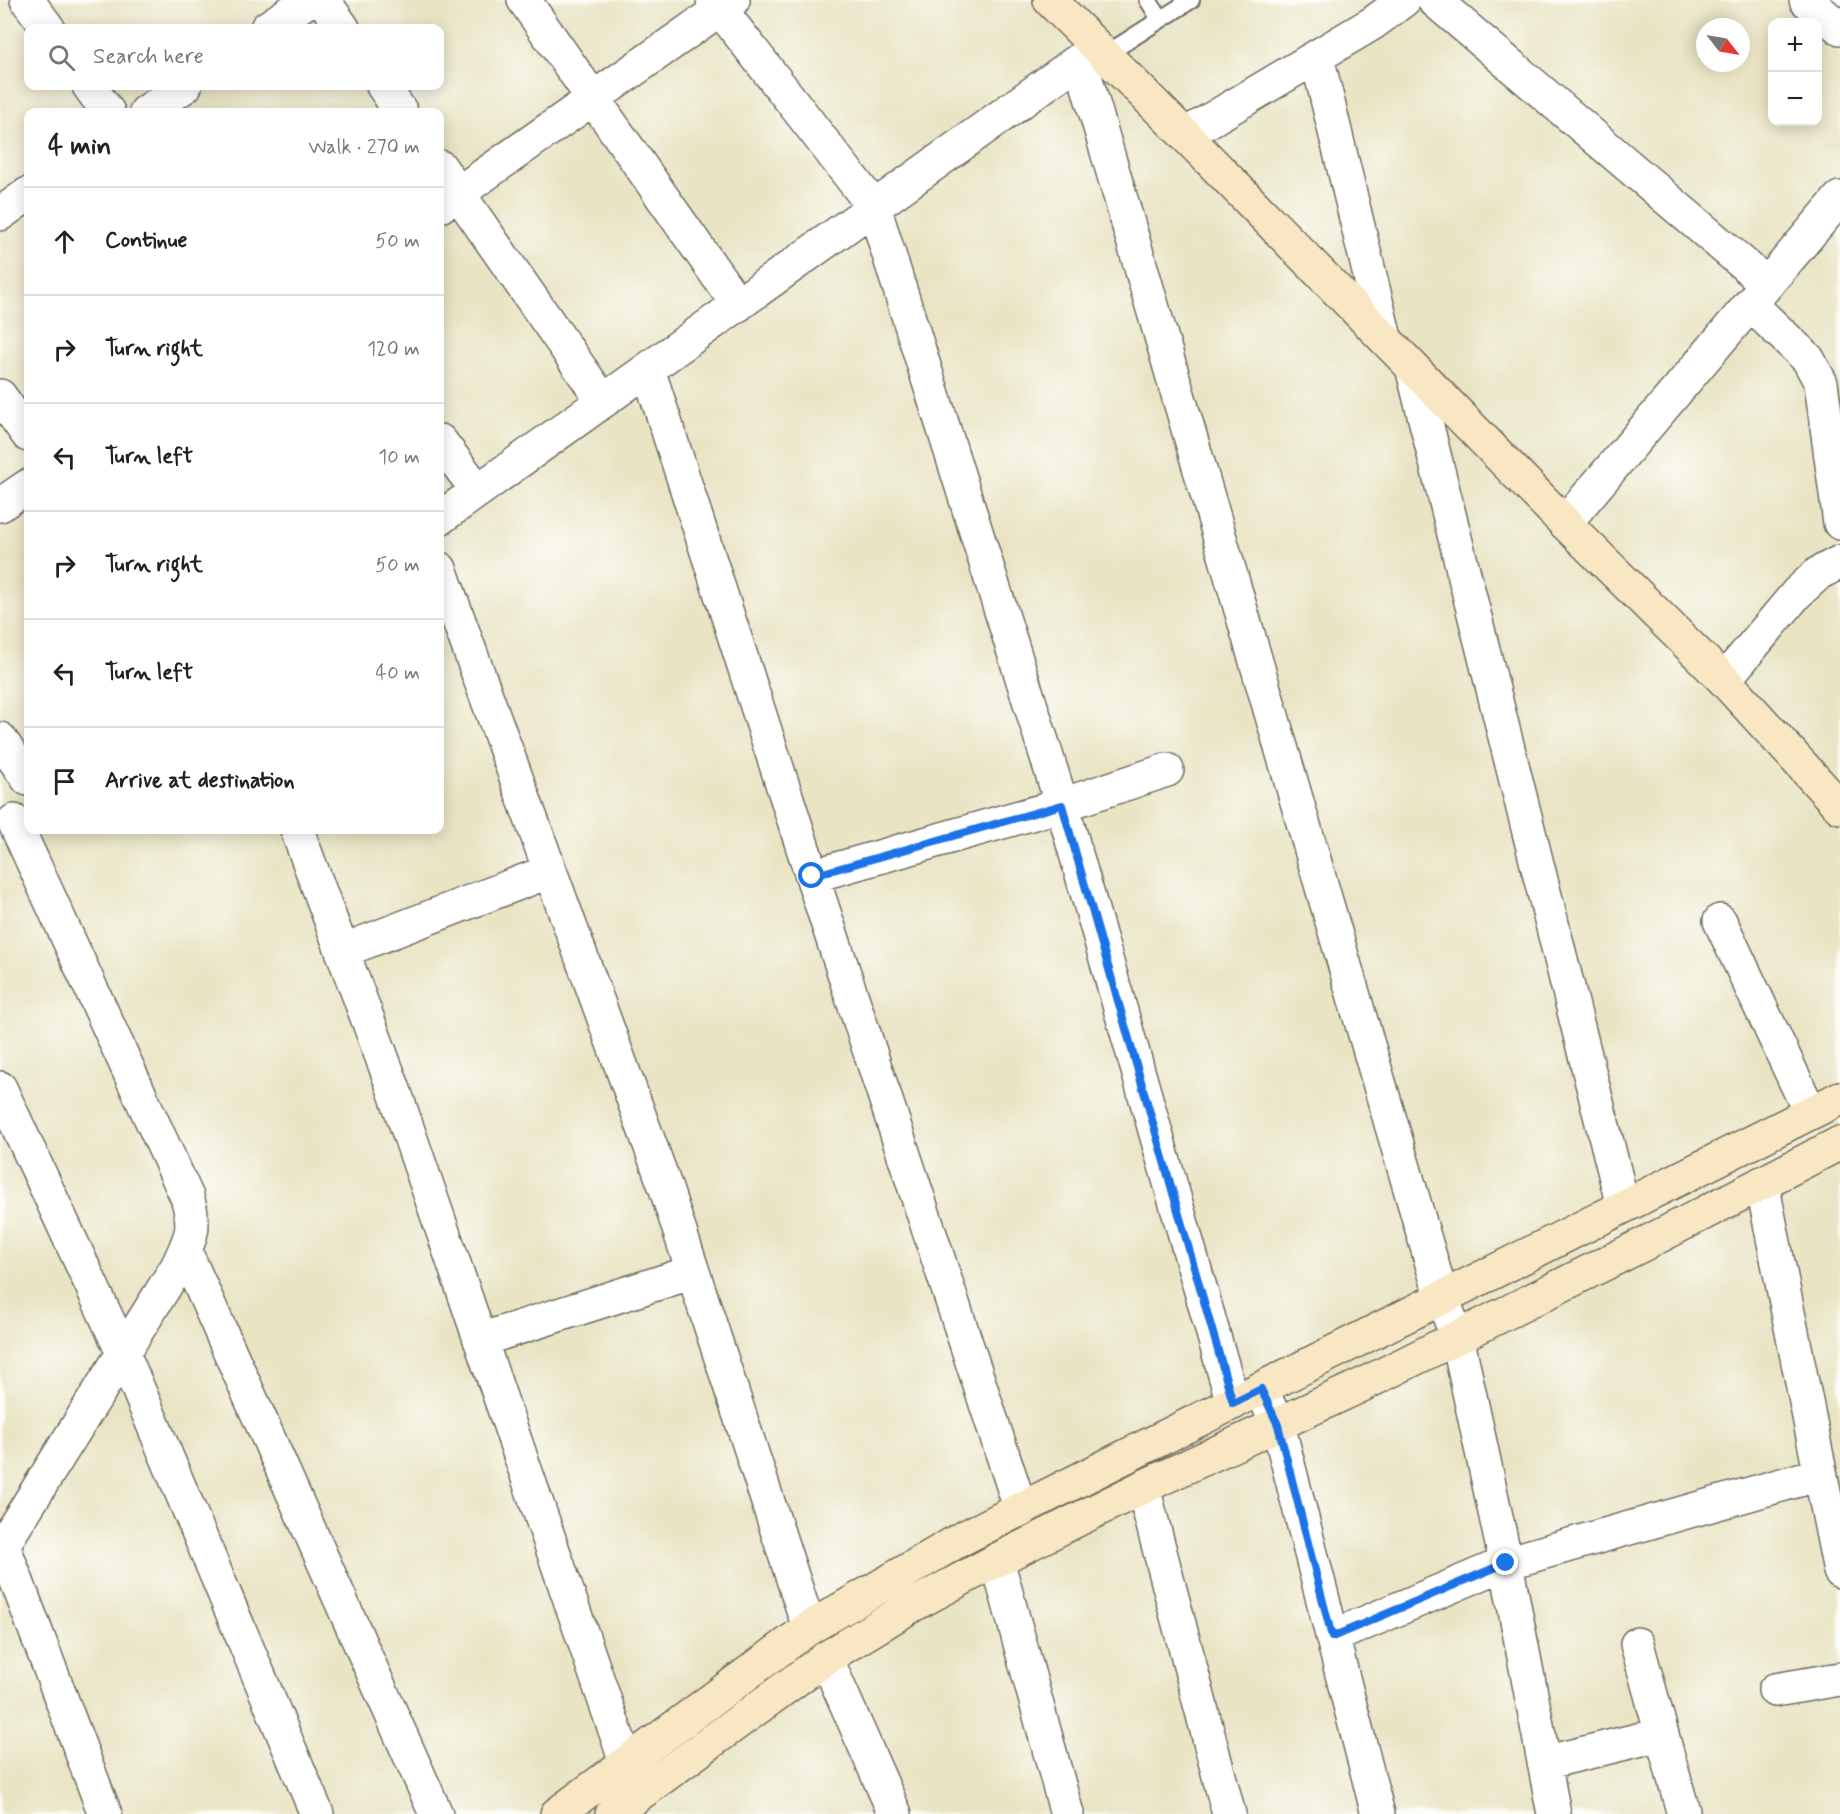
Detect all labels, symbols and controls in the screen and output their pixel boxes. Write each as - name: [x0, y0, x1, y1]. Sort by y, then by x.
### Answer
- north arrow: [1696, 18, 1750, 72]
- map controls: [1768, 18, 1822, 126]
- button: +: [1768, 18, 1822, 72]
- search box: [24, 24, 444, 90]
- icon: search: [45, 41, 78, 74]
- text: Search here: [93, 43, 204, 71]
- button: −: [1768, 72, 1822, 126]
- text: 4 min: [48, 130, 111, 164]
- text: Walk · 270 m: [308, 134, 420, 161]
- icon: ahead: [48, 225, 81, 258]
- text: Continue: [105, 227, 187, 255]
- text: 50 m: [375, 228, 420, 255]
- icon: right: [48, 333, 81, 366]
- text: Turn right: [105, 335, 203, 363]
- text: 120 m: [367, 336, 420, 363]
- icon: left: [48, 441, 81, 474]
- text: Turn left: [105, 443, 193, 471]
- text: 10 m: [378, 444, 420, 471]
- icon: right: [48, 549, 81, 582]
- text: Turn right: [105, 551, 203, 579]
- text: 50 m: [375, 552, 420, 579]
- icon: left: [48, 657, 81, 690]
- text: Turn left: [105, 659, 193, 687]
- text: 40 m: [376, 660, 420, 687]
- icon: arrive: [48, 765, 81, 798]
- text: Arrive at destination: [105, 767, 295, 795]
- route start: [798, 862, 824, 888]
- route end: [1492, 1549, 1518, 1575]

